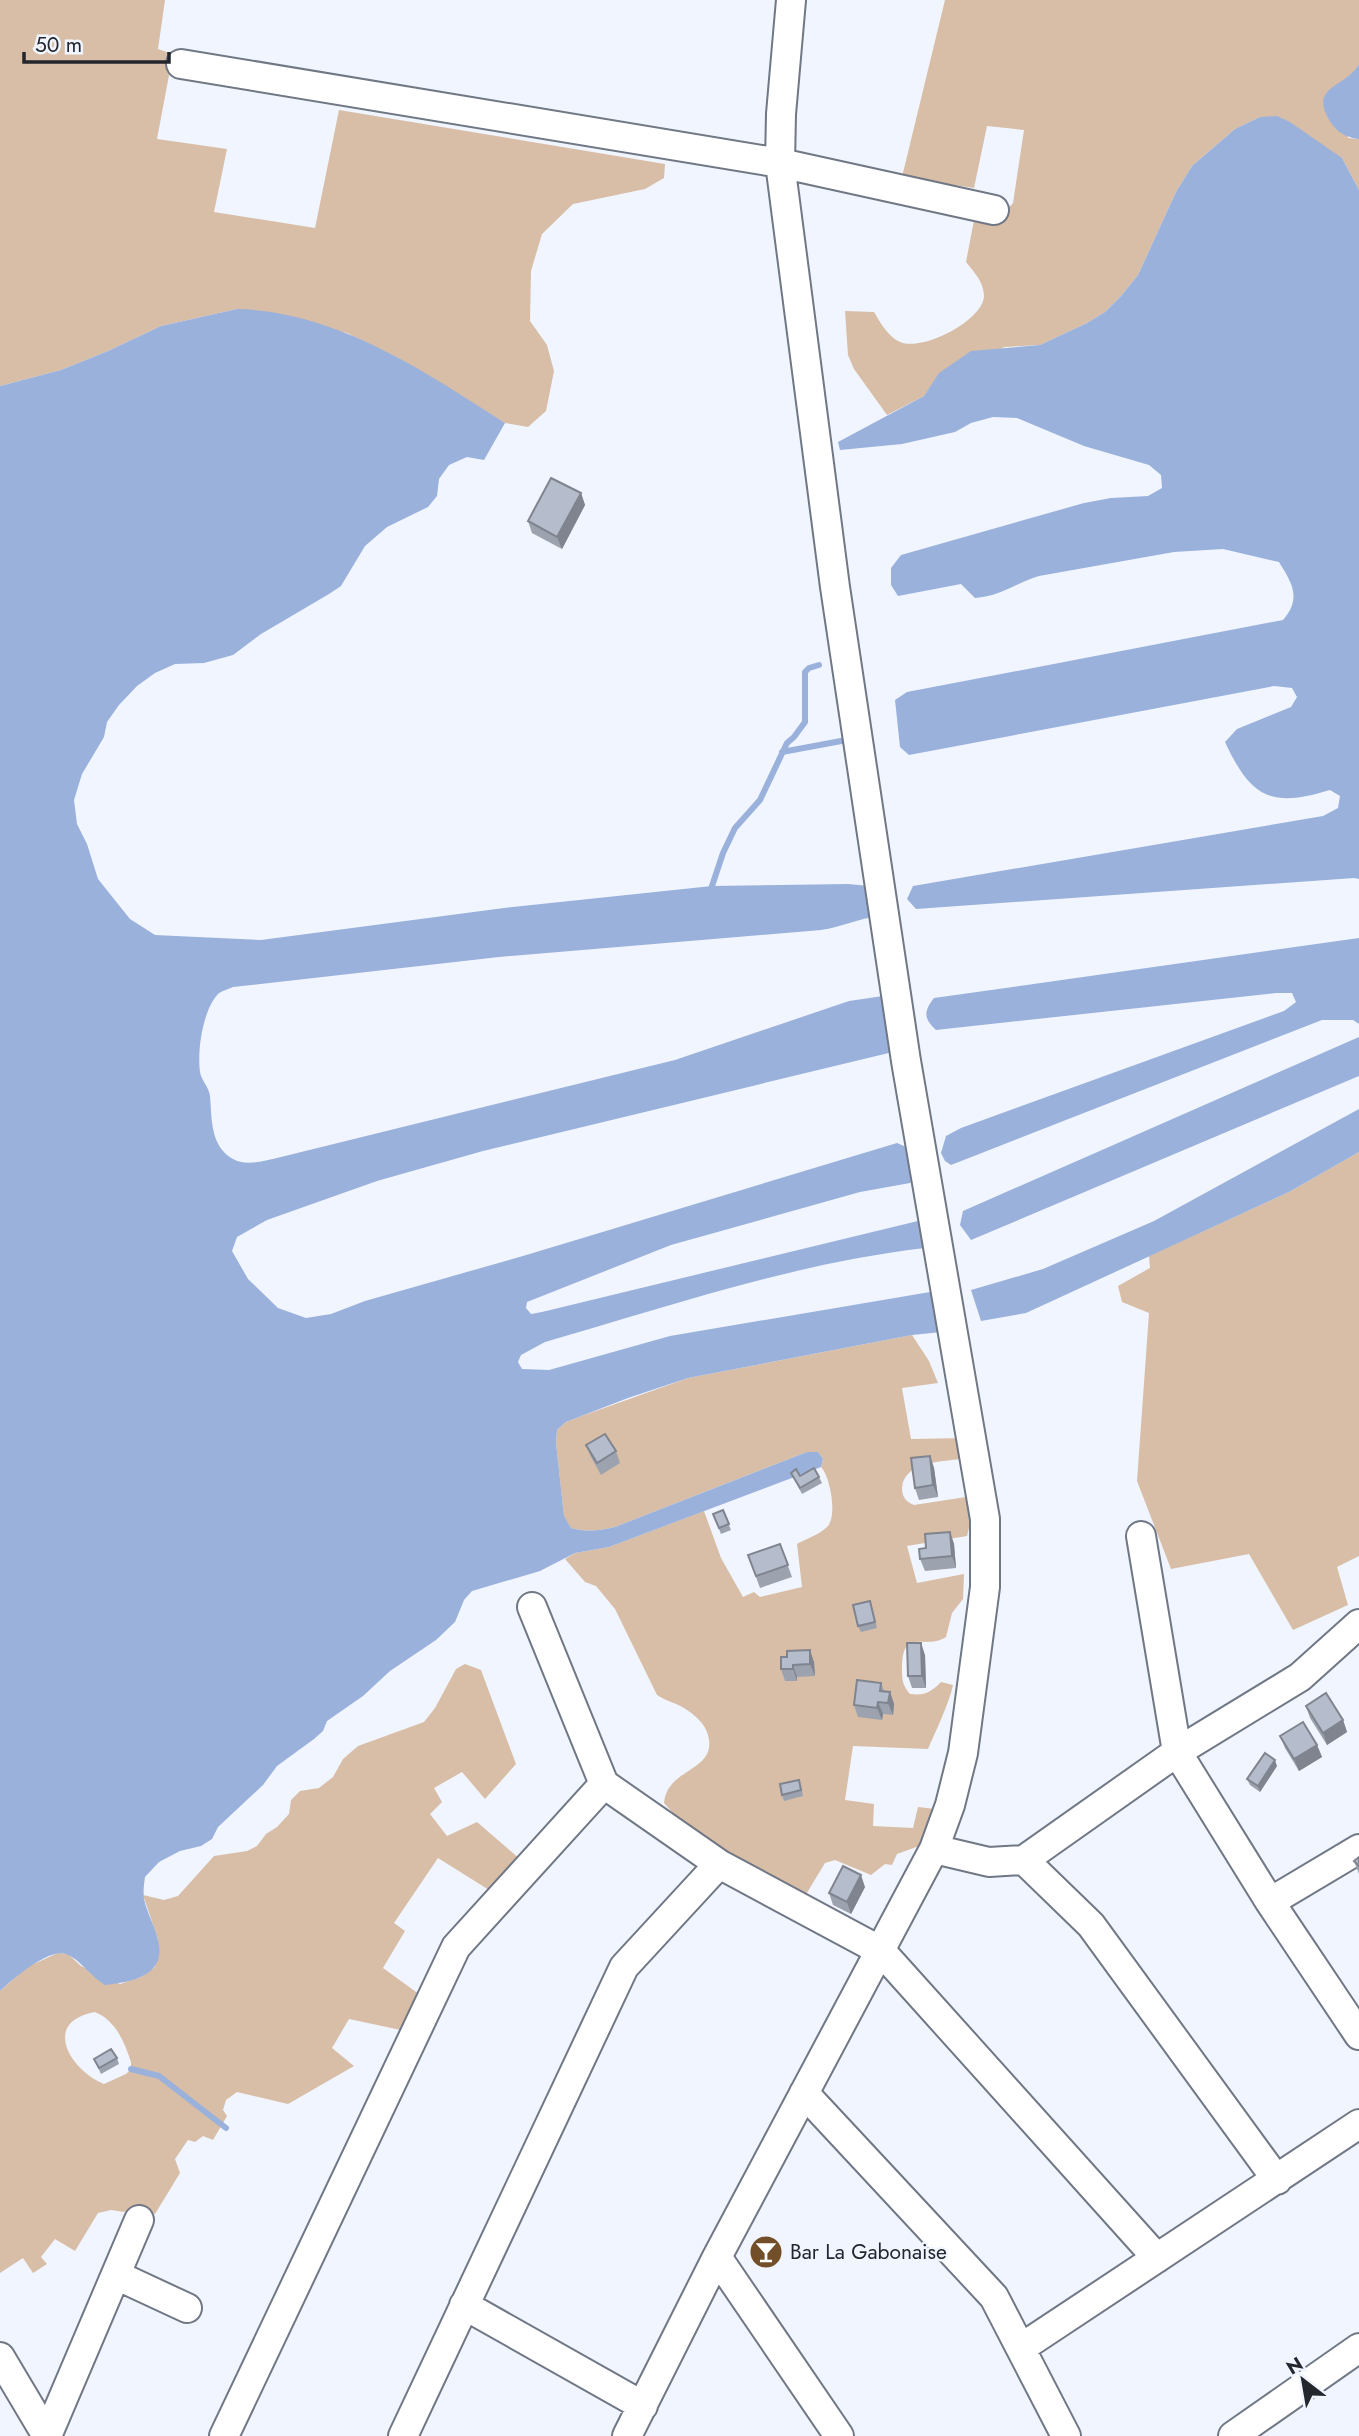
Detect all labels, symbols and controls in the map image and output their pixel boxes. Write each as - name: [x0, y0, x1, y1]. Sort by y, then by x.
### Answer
- scale bar: [24, 21, 170, 65]
- text: 50 m: [35, 30, 82, 60]
- bar icon: Bar La Gabonaise: [747, 2233, 785, 2271]
- place label: Bar La Gabonaise: [790, 2237, 947, 2267]
- north arrow: [1268, 2345, 1338, 2415]
- text: N: [1281, 2350, 1308, 2381]

